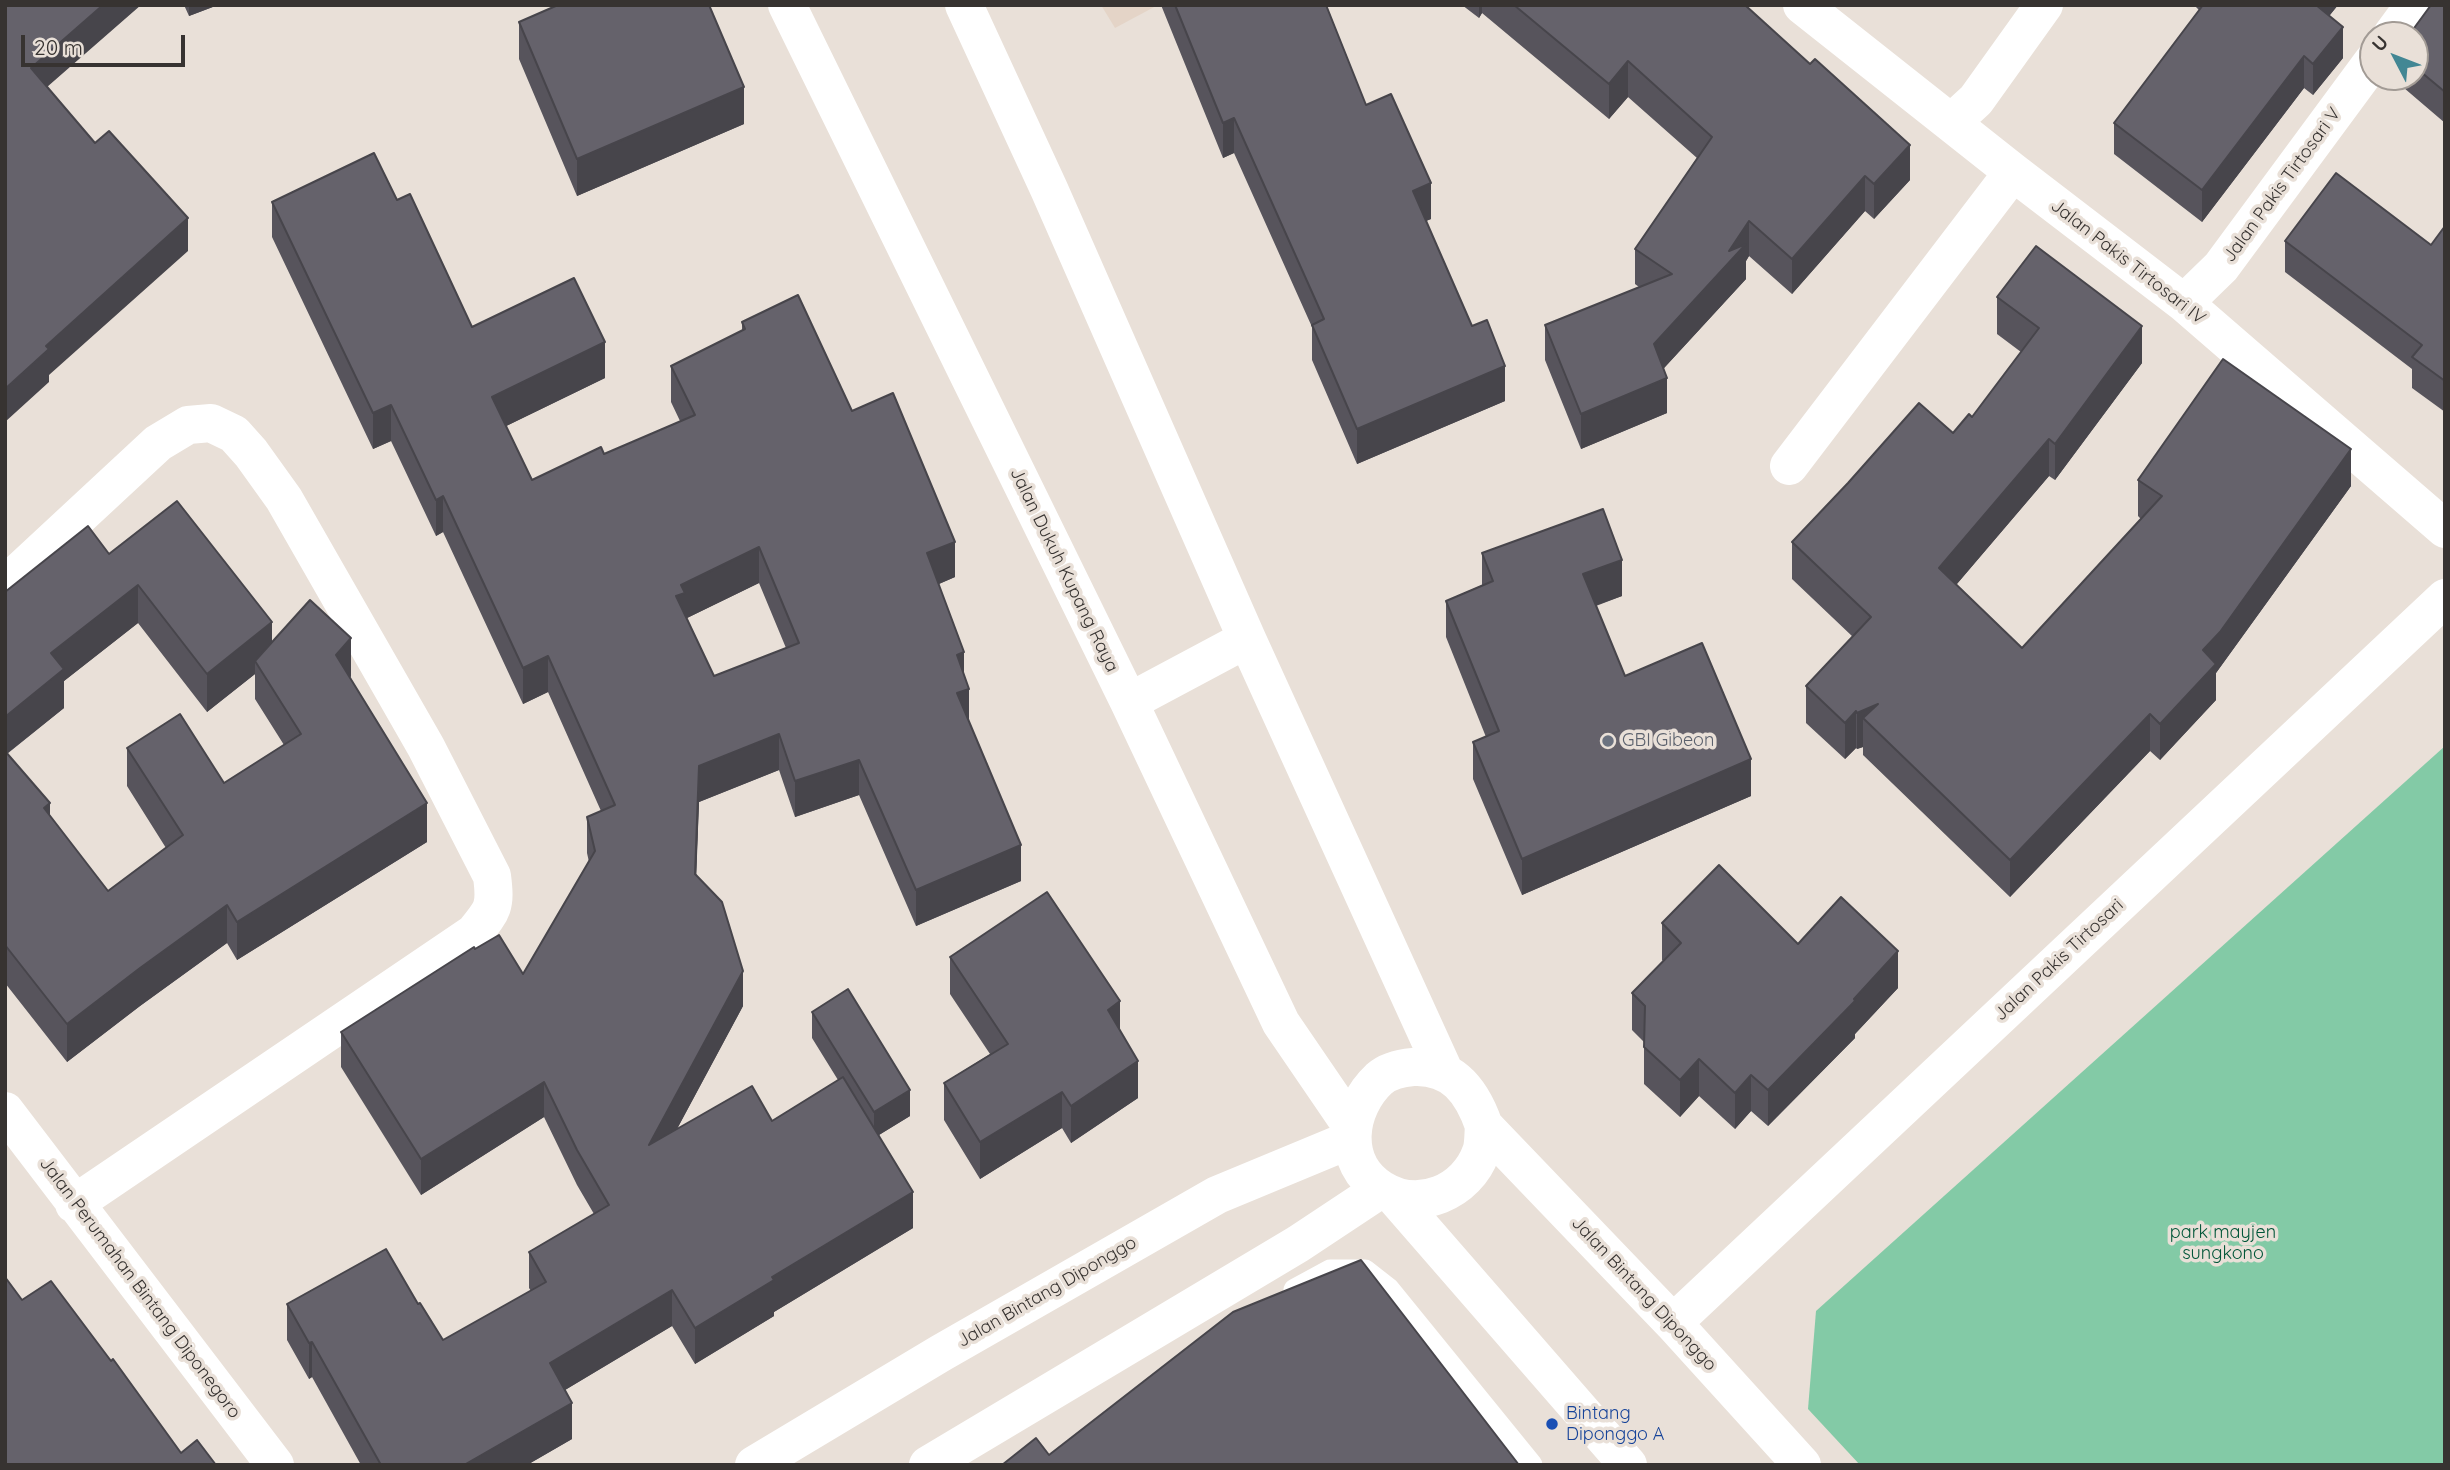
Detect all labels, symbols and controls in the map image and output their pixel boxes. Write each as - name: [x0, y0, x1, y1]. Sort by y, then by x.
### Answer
- scale bar: [24, 21, 189, 65]
- north arrow: [2359, 21, 2429, 91]
- text: U: [2366, 30, 2393, 56]
- text: 20 m: [34, 34, 83, 60]
- street label: Jalan Pakis Tirtosari V: [2219, 104, 2345, 266]
- street label: Jalan Pakis Tirtosari IV: [2046, 195, 2210, 329]
- street label: Jalan Dukuh Kupang Raya: [1005, 464, 1123, 676]
- place label: GBI Gibeon: [1622, 730, 1714, 752]
- marker: GBI Gibeon: [1600, 733, 1616, 749]
- street label: Jalan Pakis Tirtosari: [1990, 895, 2128, 1025]
- street label: Jalan Perumahan Bintang Diponegoro: [35, 1153, 245, 1423]
- street label: Jalan Bintang Diponggo: [1567, 1212, 1721, 1376]
- park label: park mayjen sungkono: [2170, 1222, 2276, 1264]
- street label: Jalan Bintang Diponggo: [954, 1232, 1140, 1352]
- place label: Bintang Diponggo A: [1566, 1403, 1665, 1446]
- marker: Bintang Diponggo A: [1544, 1416, 1560, 1432]

